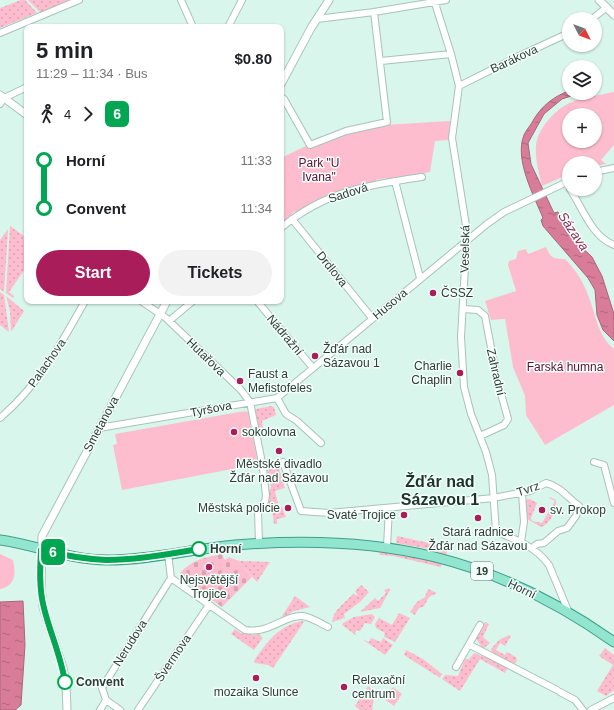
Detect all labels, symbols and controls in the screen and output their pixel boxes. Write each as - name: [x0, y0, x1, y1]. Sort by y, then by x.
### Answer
- north arrow: [562, 12, 602, 52]
- map controls: [562, 12, 602, 196]
- text: 5 min: [36, 38, 93, 63]
- street label: Barákova: [488, 42, 540, 76]
- text: $0.80: [234, 50, 272, 67]
- button: layers: [562, 60, 602, 100]
- text: 11:29 – 11:34 · Bus: [36, 66, 148, 81]
- icon: walk: [36, 103, 58, 125]
- icon: forward: [77, 103, 99, 125]
- text: 6: [113, 106, 121, 122]
- text: 4: [64, 107, 71, 122]
- button: +: [562, 108, 602, 148]
- text: Horní: [66, 152, 105, 169]
- text: 11:33: [240, 153, 272, 168]
- park label: Park "U Ivana": [299, 156, 339, 184]
- button: −: [562, 156, 602, 196]
- street label: Sadová: [326, 180, 370, 206]
- text: Convent: [66, 200, 126, 217]
- text: 11:34: [240, 201, 272, 216]
- water label: Sázava: [555, 209, 592, 253]
- street label: Veselská: [458, 225, 472, 273]
- street label: Drdlova: [314, 249, 351, 290]
- button: Start: [36, 250, 150, 296]
- button: Tickets: [158, 250, 272, 296]
- street label: Husova: [370, 285, 410, 322]
- place label: ČSSZ: [441, 285, 473, 300]
- marker: ČSSZ: [428, 288, 438, 298]
- street label: Nádražní: [264, 312, 306, 359]
- street label: Hutařova: [184, 335, 229, 379]
- street label: Palachova: [25, 336, 69, 390]
- place label: Žďár nad Sázavou 1: [323, 341, 380, 370]
- street label: Zahradní: [484, 347, 508, 398]
- marker: Žďár nad Sázavou 1: [310, 351, 320, 361]
- place label: Charlie Chaplin: [411, 359, 452, 387]
- park label: Farská humna: [527, 360, 604, 374]
- place label: Faust a Mefistofeles: [248, 367, 312, 395]
- marker: Charlie Chaplin: [455, 368, 465, 378]
- marker: Faust a Mefistofeles: [235, 376, 245, 386]
- street label: Smetanova: [81, 394, 122, 454]
- street label: Tyršova: [189, 398, 233, 420]
- place label: sokolovna: [242, 425, 296, 439]
- marker: sokolovna: [229, 427, 239, 437]
- marker: Městské divadlo Žďár nad Sázavou: [274, 446, 284, 456]
- place label: Městské divadlo Žďár nad Sázavou: [230, 457, 328, 485]
- district label: Žďár nad Sázavou 1: [401, 472, 479, 508]
- street label: Tvrz: [515, 479, 541, 499]
- place label: Městská policie: [198, 501, 280, 515]
- marker: Městská policie: [283, 503, 293, 513]
- place label: sv. Prokop: [550, 503, 606, 517]
- marker: sv. Prokop: [537, 505, 547, 515]
- place label: Svaté Trojice: [327, 508, 396, 522]
- marker: Svaté Trojice: [399, 510, 409, 520]
- marker: Stará radnice Žďár nad Sázavou: [473, 513, 483, 523]
- place label: Stará radnice Žďár nad Sázavou: [429, 525, 527, 553]
- line badge: 6: [40, 539, 66, 565]
- marker: Horní: [191, 541, 207, 557]
- place label: Horní: [210, 542, 242, 556]
- text: 6: [49, 544, 57, 560]
- marker: Nejsvětější Trojice: [204, 562, 214, 572]
- road number: 19: [471, 562, 493, 580]
- place label: Nejsvětější Trojice: [180, 573, 239, 601]
- street label: Horní: [506, 576, 539, 602]
- street label: Nerudova: [110, 617, 150, 669]
- street label: Švermova: [151, 631, 194, 684]
- marker: mozaika Slunce: [251, 673, 261, 683]
- place label: Relaxační centrum: [352, 673, 406, 701]
- marker: Convent: [57, 674, 73, 690]
- place label: Convent: [76, 675, 124, 689]
- marker: Relaxační centrum: [339, 682, 349, 692]
- place label: mozaika Slunce: [214, 685, 299, 699]

